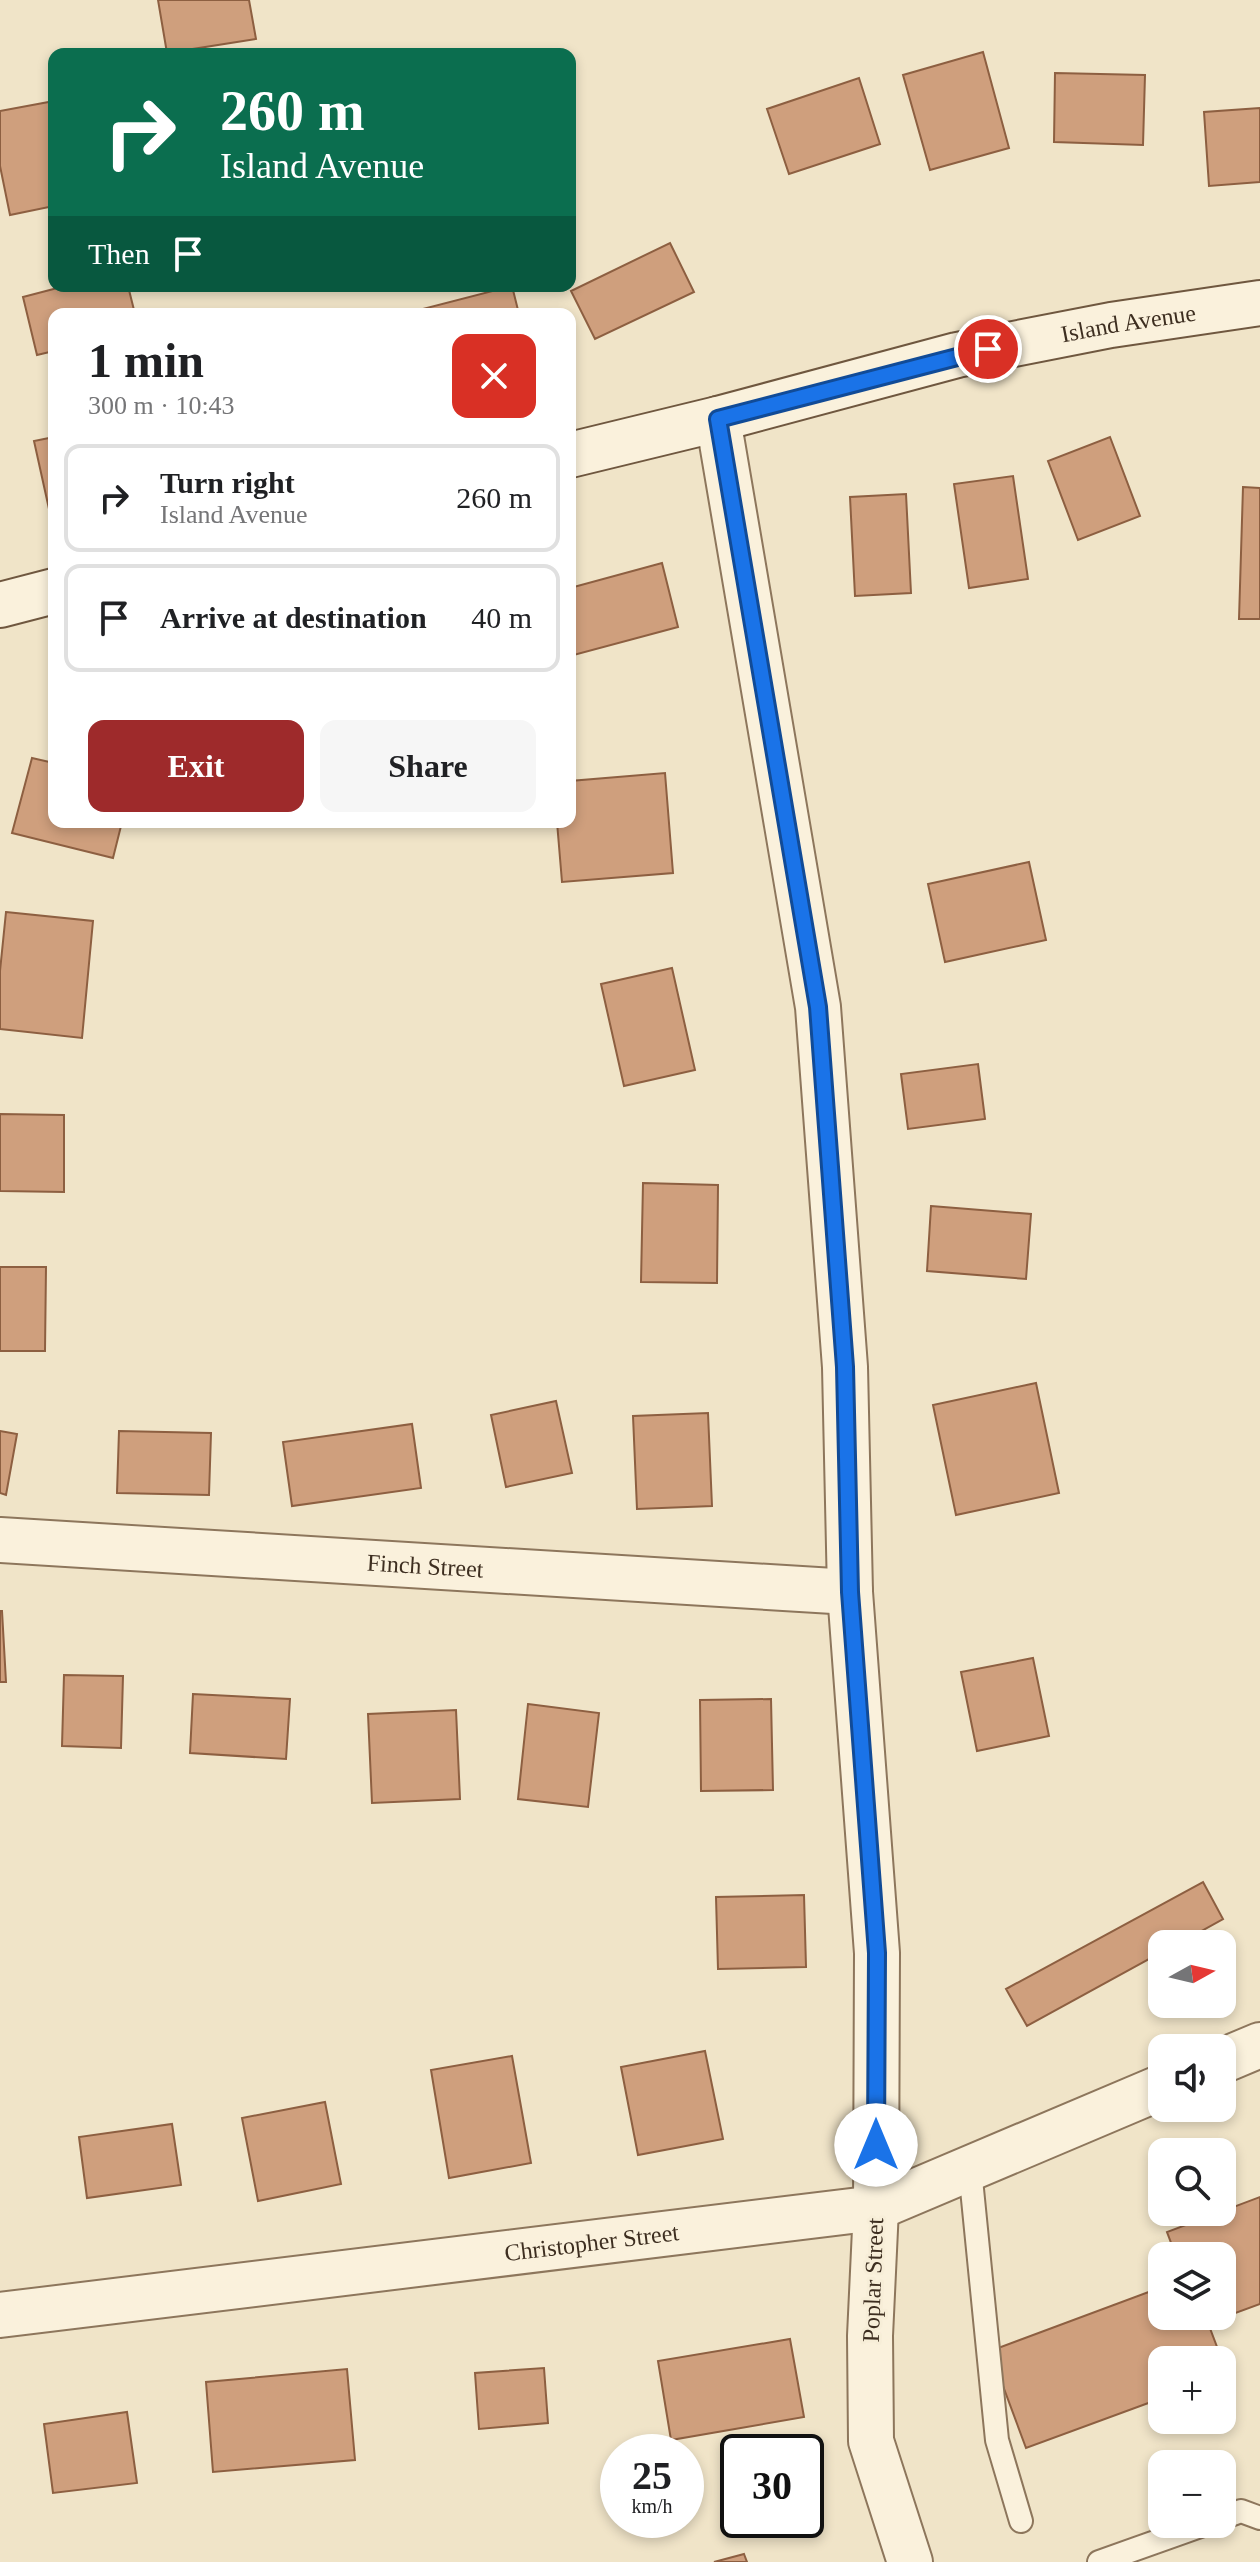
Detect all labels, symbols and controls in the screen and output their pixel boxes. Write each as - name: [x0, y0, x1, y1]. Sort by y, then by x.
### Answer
- icon: right: [88, 80, 192, 184]
- text: 260 m: [220, 80, 365, 142]
- text: Island Avenue: [220, 146, 424, 186]
- icon: arrive: [166, 232, 210, 276]
- text: Then: [88, 237, 150, 270]
- street label: Island Avenue: [1059, 300, 1197, 347]
- pin: [954, 315, 1022, 383]
- icon: arrive: [966, 327, 1010, 371]
- text: 1 min: [88, 334, 204, 387]
- button: close: [452, 334, 536, 418]
- text: 300 m · 10:43: [88, 391, 235, 420]
- text: Turn right: [160, 466, 295, 499]
- icon: right: [92, 476, 136, 520]
- text: 260 m: [456, 481, 532, 514]
- text: Island Avenue: [160, 500, 308, 529]
- icon: arrive: [92, 596, 136, 640]
- text: Arrive at destination: [160, 601, 427, 634]
- text: 40 m: [471, 601, 532, 634]
- button: Exit: [88, 720, 304, 812]
- button: Share: [320, 720, 536, 812]
- street label: Finch Street: [366, 1549, 485, 1583]
- north arrow: [1148, 1930, 1236, 2018]
- map controls: [1148, 1930, 1236, 2538]
- button: sound: [1148, 2034, 1236, 2122]
- position arrow: [834, 2103, 918, 2187]
- button: search: [1148, 2138, 1236, 2226]
- street label: Poplar Street: [858, 2217, 888, 2343]
- street label: Christopher Street: [503, 2219, 681, 2266]
- button: layers: [1148, 2242, 1236, 2330]
- button: +: [1148, 2346, 1236, 2434]
- speed limit sign: 30: [720, 2434, 824, 2538]
- button: −: [1148, 2450, 1236, 2538]
- text: 25: [632, 2453, 672, 2498]
- text: km/h: [631, 2495, 673, 2517]

